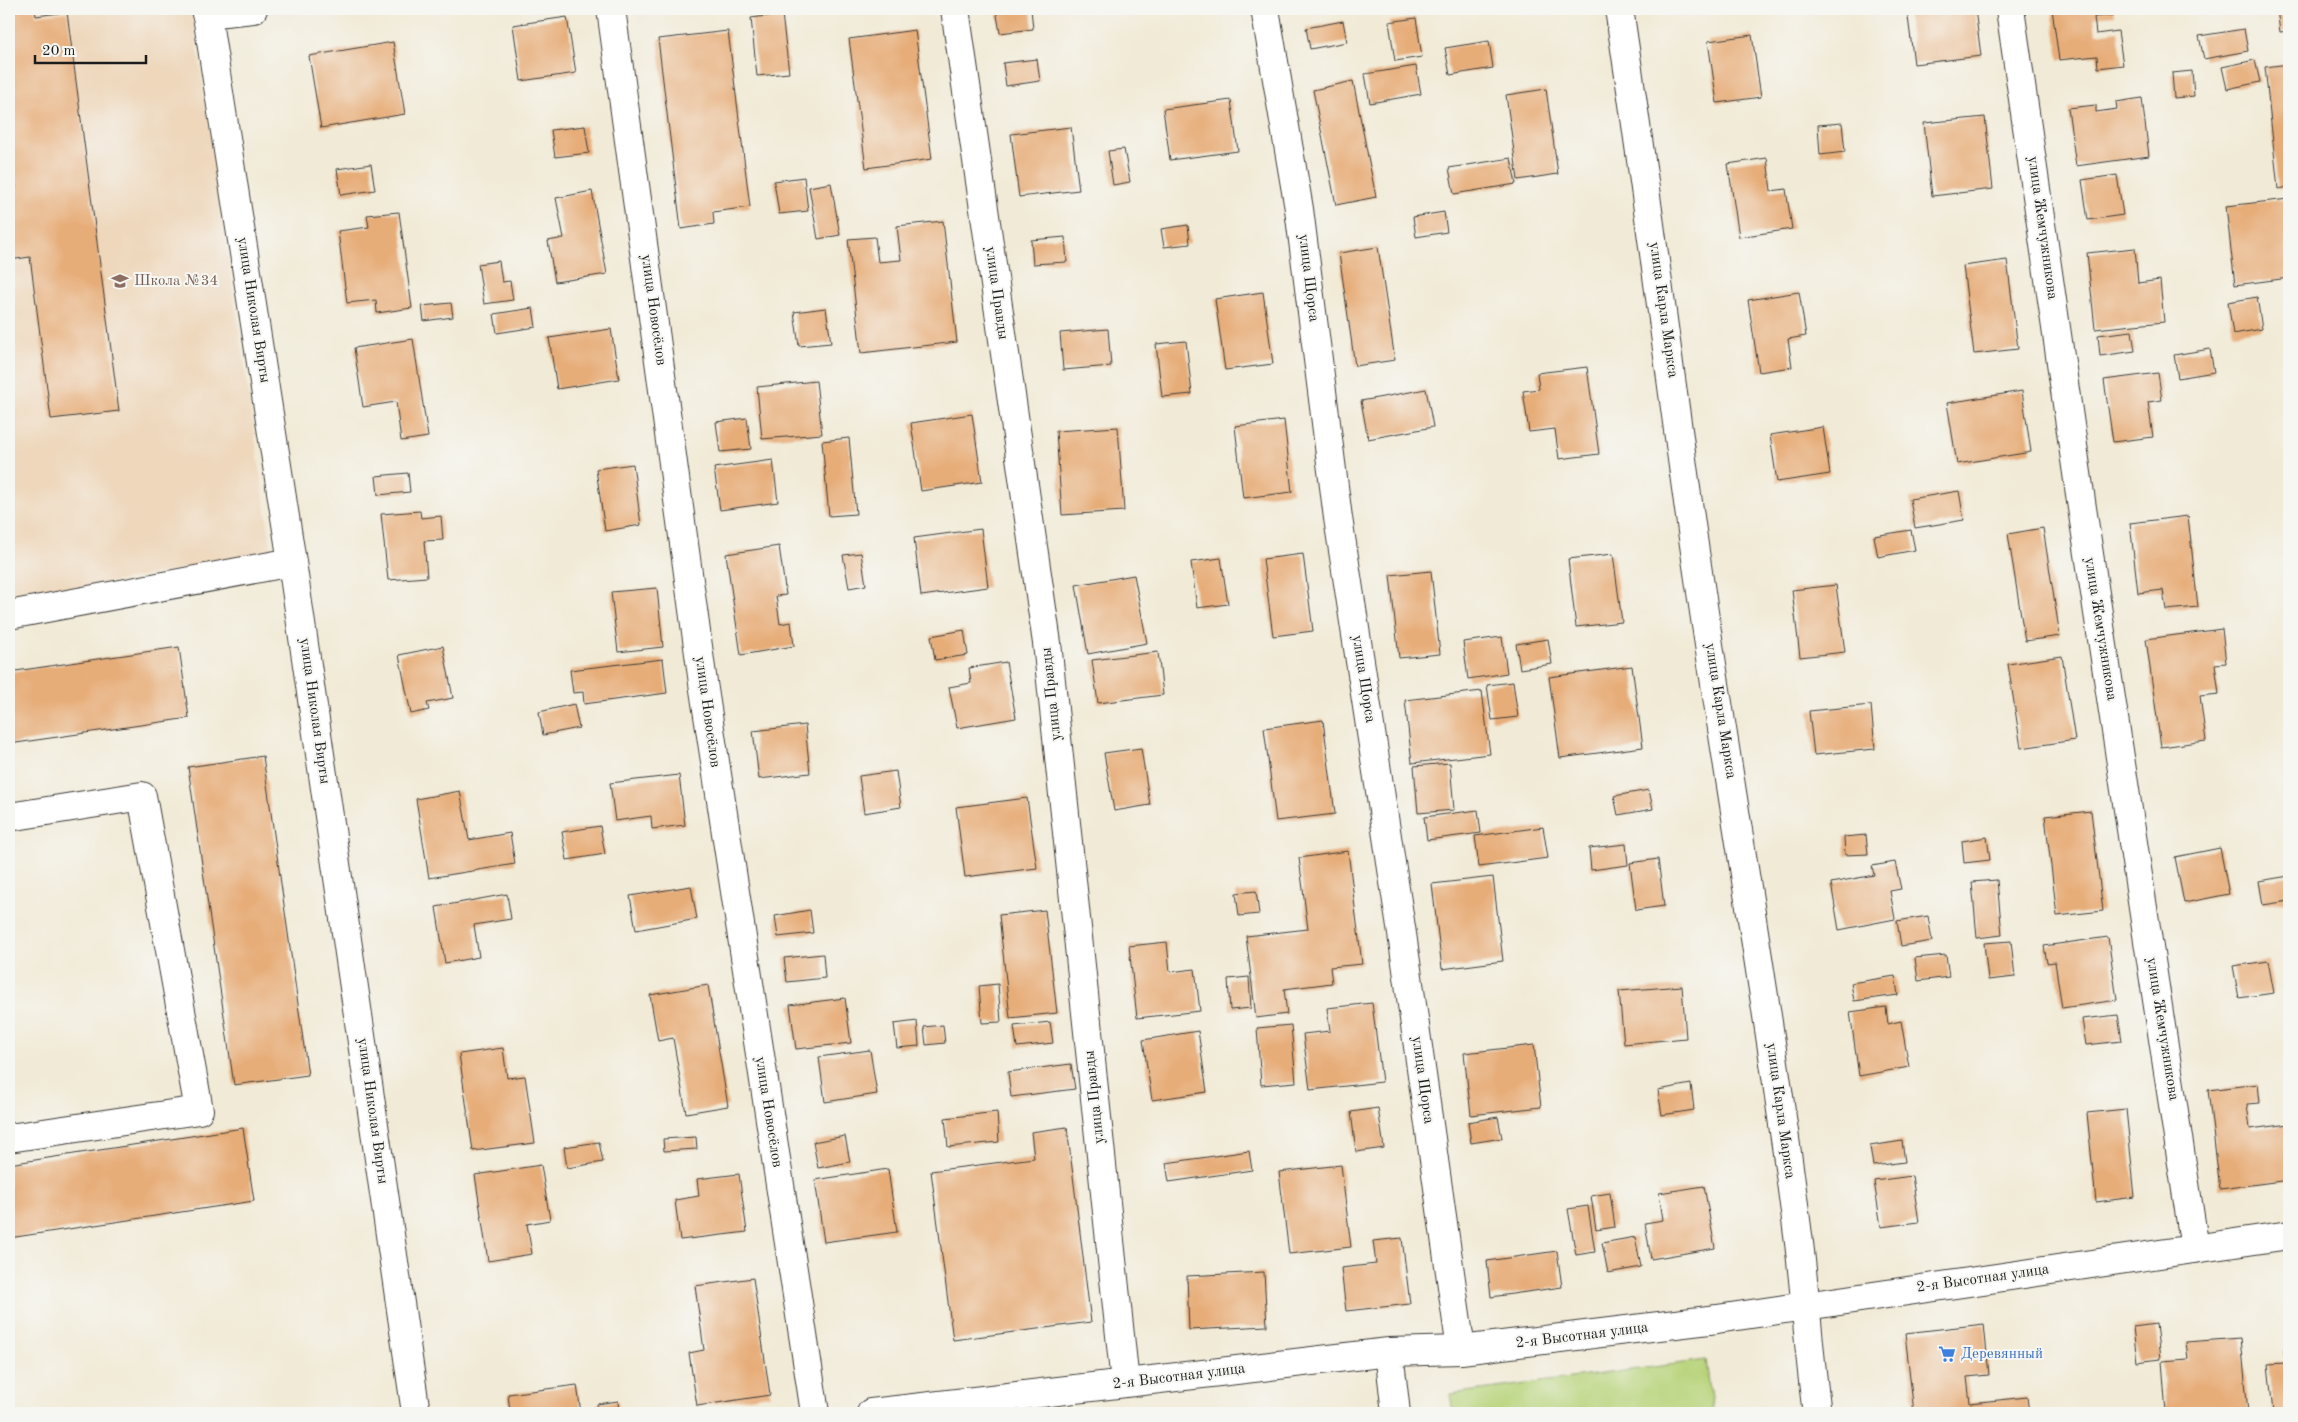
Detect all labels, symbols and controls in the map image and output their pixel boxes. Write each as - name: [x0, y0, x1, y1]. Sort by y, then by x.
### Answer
- scale bar: [35, 32, 146, 64]
- text: 20 m: [42, 44, 76, 59]
- street label: улица Жемчужникова: [2024, 155, 2060, 301]
- street label: улица Щорса: [1295, 233, 1321, 323]
- street label: улица Николая Вирты: [234, 236, 272, 384]
- street label: улица Карла Маркса: [1646, 241, 1680, 379]
- street label: улица Правды: [982, 245, 1010, 341]
- street label: улица Новосёлов: [638, 253, 668, 367]
- school or university icon: Школа №34: [110, 271, 130, 291]
- place label: Школа №34: [134, 274, 218, 289]
- street label: улица Жемчужникова: [2081, 556, 2119, 702]
- street label: улица Щорса: [1349, 634, 1377, 724]
- street label: улица Николая Вирты: [296, 637, 332, 785]
- street label: улица Карла Маркса: [1702, 642, 1738, 780]
- street label: улица Правды: [1040, 646, 1064, 742]
- street label: улица Новосёлов: [692, 655, 722, 769]
- street label: улица Жемчужникова: [2143, 956, 2181, 1102]
- street label: улица Щорса: [1408, 1035, 1436, 1125]
- street label: улица Николая Вирты: [354, 1037, 390, 1185]
- street label: улица Карла Маркса: [1763, 1042, 1797, 1180]
- street label: улица Правды: [1083, 1049, 1107, 1145]
- street label: улица Новосёлов: [752, 1055, 784, 1169]
- street label: 2-я Высотная улица: [1916, 1262, 2051, 1296]
- street label: 2-я Высотная улица: [1515, 1320, 1650, 1352]
- supermarket icon: Деревянный: [1937, 1344, 1957, 1364]
- place label: Деревянный: [1961, 1347, 2043, 1362]
- street label: 2-я Высотная улица: [1112, 1361, 1247, 1393]

